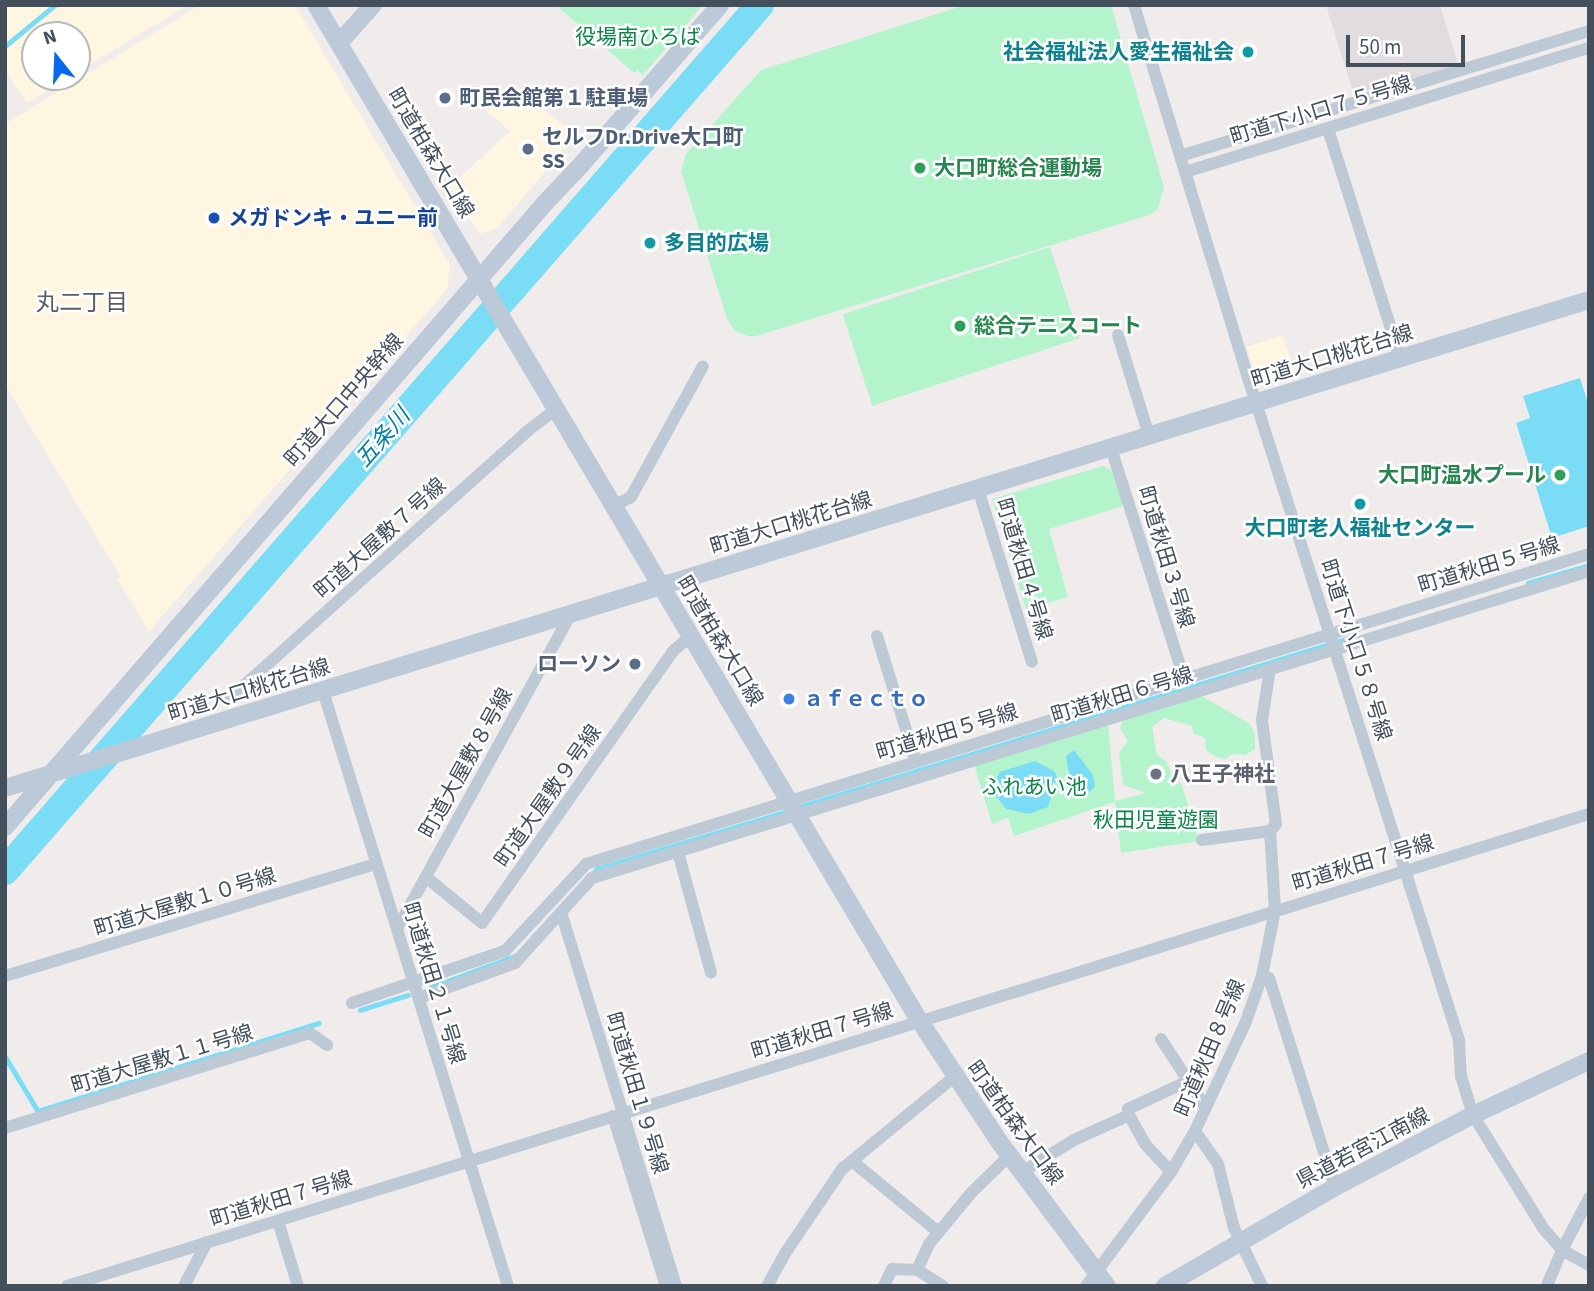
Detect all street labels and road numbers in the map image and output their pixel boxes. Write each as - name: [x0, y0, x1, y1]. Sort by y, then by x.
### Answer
- street label: 町道下小口７５号線: [1227, 70, 1415, 150]
- street label: 町道柏森大口線: [382, 84, 480, 222]
- street label: 町道大口桃花台線: [1248, 319, 1416, 393]
- street label: 町道大口中央幹線: [279, 328, 409, 472]
- street label: 町道大屋敷７号線: [309, 472, 451, 604]
- street label: 町道秋田３号線: [1132, 483, 1200, 631]
- street label: 町道大口桃花台線: [707, 486, 875, 560]
- street label: 町道秋田４号線: [990, 495, 1058, 643]
- street label: 町道秋田５号線: [1415, 531, 1563, 599]
- street label: 町道下小口５８号線: [1315, 556, 1397, 744]
- street label: 町道柏森大口線: [671, 572, 769, 710]
- street label: 町道大口桃花台線: [165, 653, 333, 727]
- street label: 町道秋田６号線: [1048, 661, 1196, 729]
- street label: 町道大屋敷８号線: [414, 683, 518, 843]
- street label: 町道秋田５号線: [873, 698, 1021, 766]
- street label: 町道大屋敷９号線: [489, 720, 607, 872]
- street label: 町道秋田７号線: [1289, 829, 1437, 897]
- street label: 町道大屋敷１０号線: [91, 862, 279, 942]
- street label: 町道秋田２１号線: [397, 899, 471, 1067]
- street label: 町道秋田８号線: [1170, 975, 1250, 1121]
- street label: 町道秋田７号線: [748, 997, 896, 1065]
- street label: 町道秋田１９号線: [600, 1009, 674, 1177]
- street label: 町道大屋敷１１号線: [68, 1019, 256, 1099]
- street label: 町道柏森大口線: [962, 1056, 1068, 1190]
- street label: 県道若宮江南線: [1292, 1102, 1434, 1194]
- street label: 町道秋田７号線: [207, 1165, 355, 1233]

